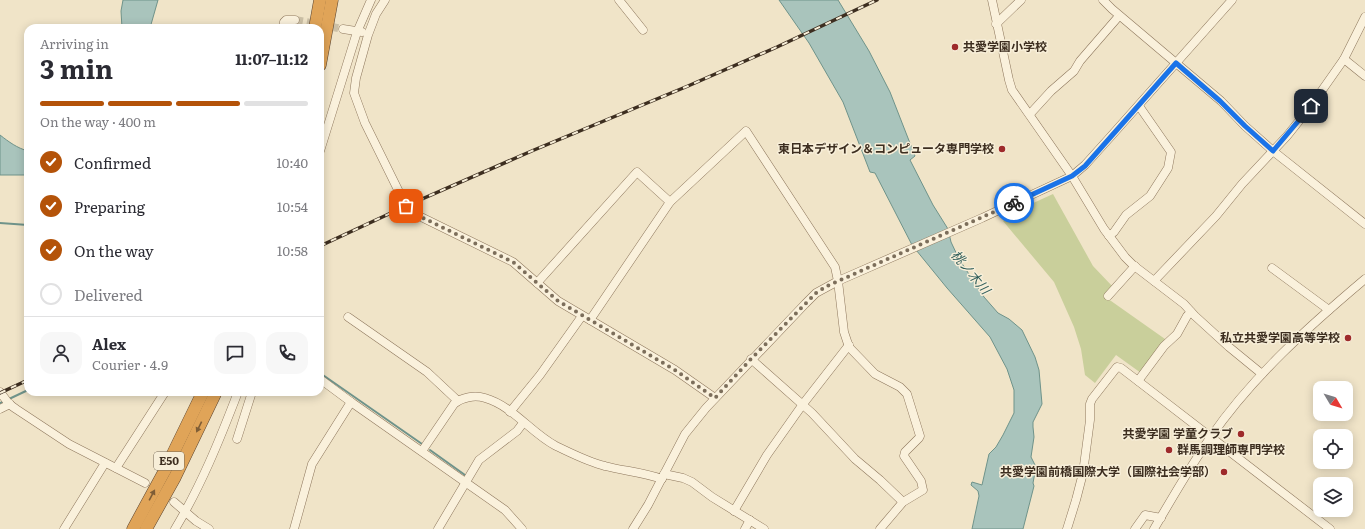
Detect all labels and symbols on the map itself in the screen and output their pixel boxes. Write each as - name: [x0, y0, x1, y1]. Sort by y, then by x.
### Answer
- place label: 共愛学園小学校: [963, 37, 1047, 55]
- marker: 共愛学園小学校: [950, 42, 960, 52]
- pin: [1294, 89, 1328, 123]
- place label: 東日本デザイン＆コンピュータ専門学校: [778, 139, 994, 157]
- marker: 東日本デザイン＆コンピュータ専門学校: [997, 144, 1007, 154]
- courier: [994, 183, 1034, 223]
- pin: [389, 189, 423, 223]
- water label: 桃ノ木川: [947, 246, 997, 299]
- place label: 私立共愛学園高等学校: [1220, 328, 1340, 346]
- marker: 私立共愛学園高等学校: [1343, 333, 1353, 343]
- north arrow: [1313, 381, 1353, 421]
- one-way arrow: [196, 422, 202, 433]
- place label: 共愛学園 学童クラブ: [1123, 424, 1233, 442]
- marker: 共愛学園 学童クラブ: [1236, 429, 1246, 439]
- place label: 群馬調理師専門学校: [1177, 440, 1285, 458]
- marker: 群馬調理師専門学校: [1164, 445, 1174, 455]
- road number: E50: [154, 452, 184, 470]
- place label: 共愛学園前橋国際大学（国際社会学部）: [1000, 462, 1216, 480]
- marker: 共愛学園前橋国際大学（国際社会学部）: [1219, 467, 1229, 477]
- one-way arrow: [148, 489, 155, 501]

